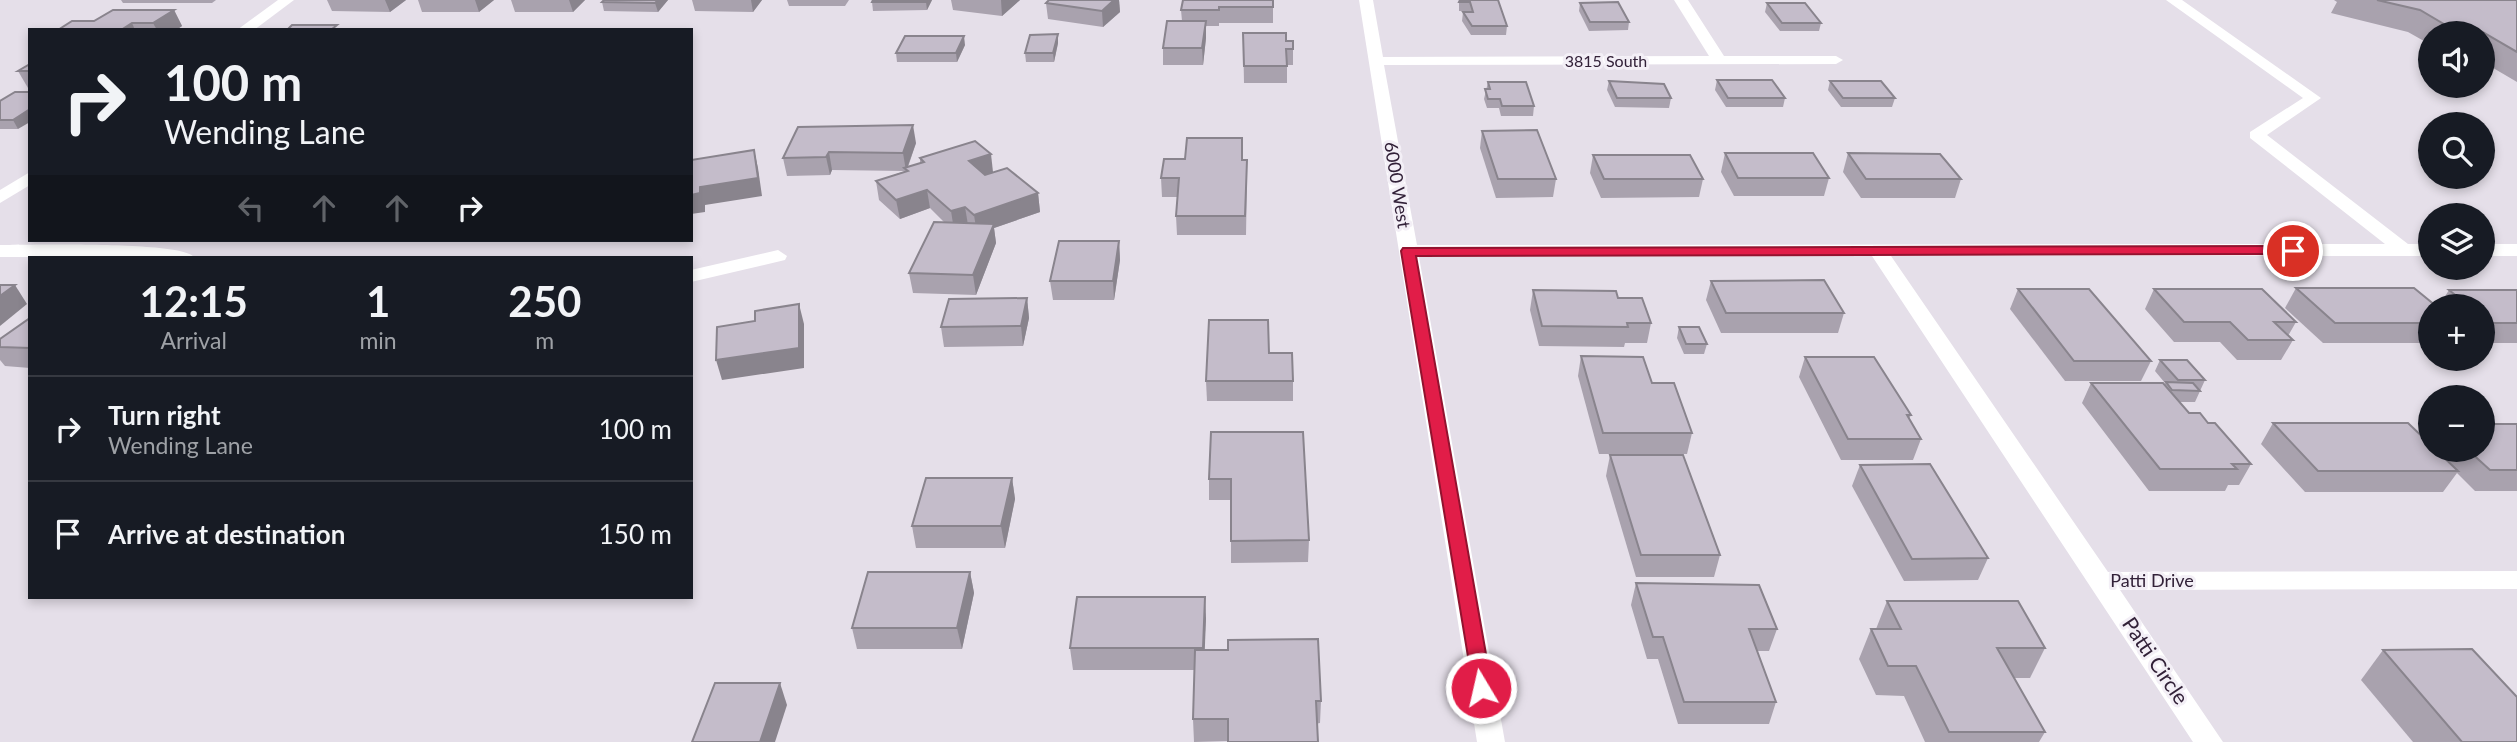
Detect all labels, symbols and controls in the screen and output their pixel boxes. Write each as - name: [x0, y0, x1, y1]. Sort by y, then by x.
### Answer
- map controls: [2418, 21, 2495, 462]
- button: sound: [2418, 21, 2495, 98]
- street label: 3815 South: [1565, 51, 1647, 70]
- text: 100 m: [164, 53, 302, 111]
- icon: right: [49, 56, 140, 147]
- text: Wending Lane: [164, 112, 365, 151]
- button: search: [2418, 112, 2495, 189]
- street label: 6000 West: [1380, 140, 1416, 230]
- icon: left: [232, 189, 270, 227]
- icon: ahead: [305, 189, 343, 227]
- icon: ahead: [378, 189, 416, 227]
- icon: right: [451, 189, 489, 227]
- button: layers: [2418, 203, 2495, 280]
- pin: [2263, 221, 2323, 281]
- icon: arrive: [2274, 232, 2312, 270]
- text: 12:15: [140, 276, 248, 326]
- text: 1: [366, 276, 390, 326]
- text: 250: [508, 276, 581, 326]
- button: +: [2418, 294, 2495, 371]
- text: Arrival: [161, 326, 227, 354]
- text: min: [359, 326, 397, 354]
- text: m: [535, 326, 554, 354]
- button: −: [2418, 385, 2495, 462]
- text: Turn right: [108, 399, 221, 431]
- icon: right: [49, 410, 87, 448]
- text: 100 m: [599, 413, 672, 445]
- text: Wending Lane: [108, 431, 253, 459]
- icon: arrive: [49, 515, 87, 553]
- text: Arrive at destination: [108, 518, 345, 550]
- text: 150 m: [599, 518, 672, 550]
- street label: Patti Drive: [2110, 569, 2194, 591]
- street label: Patti Circle: [2118, 612, 2195, 709]
- position arrow: [1444, 651, 1518, 725]

